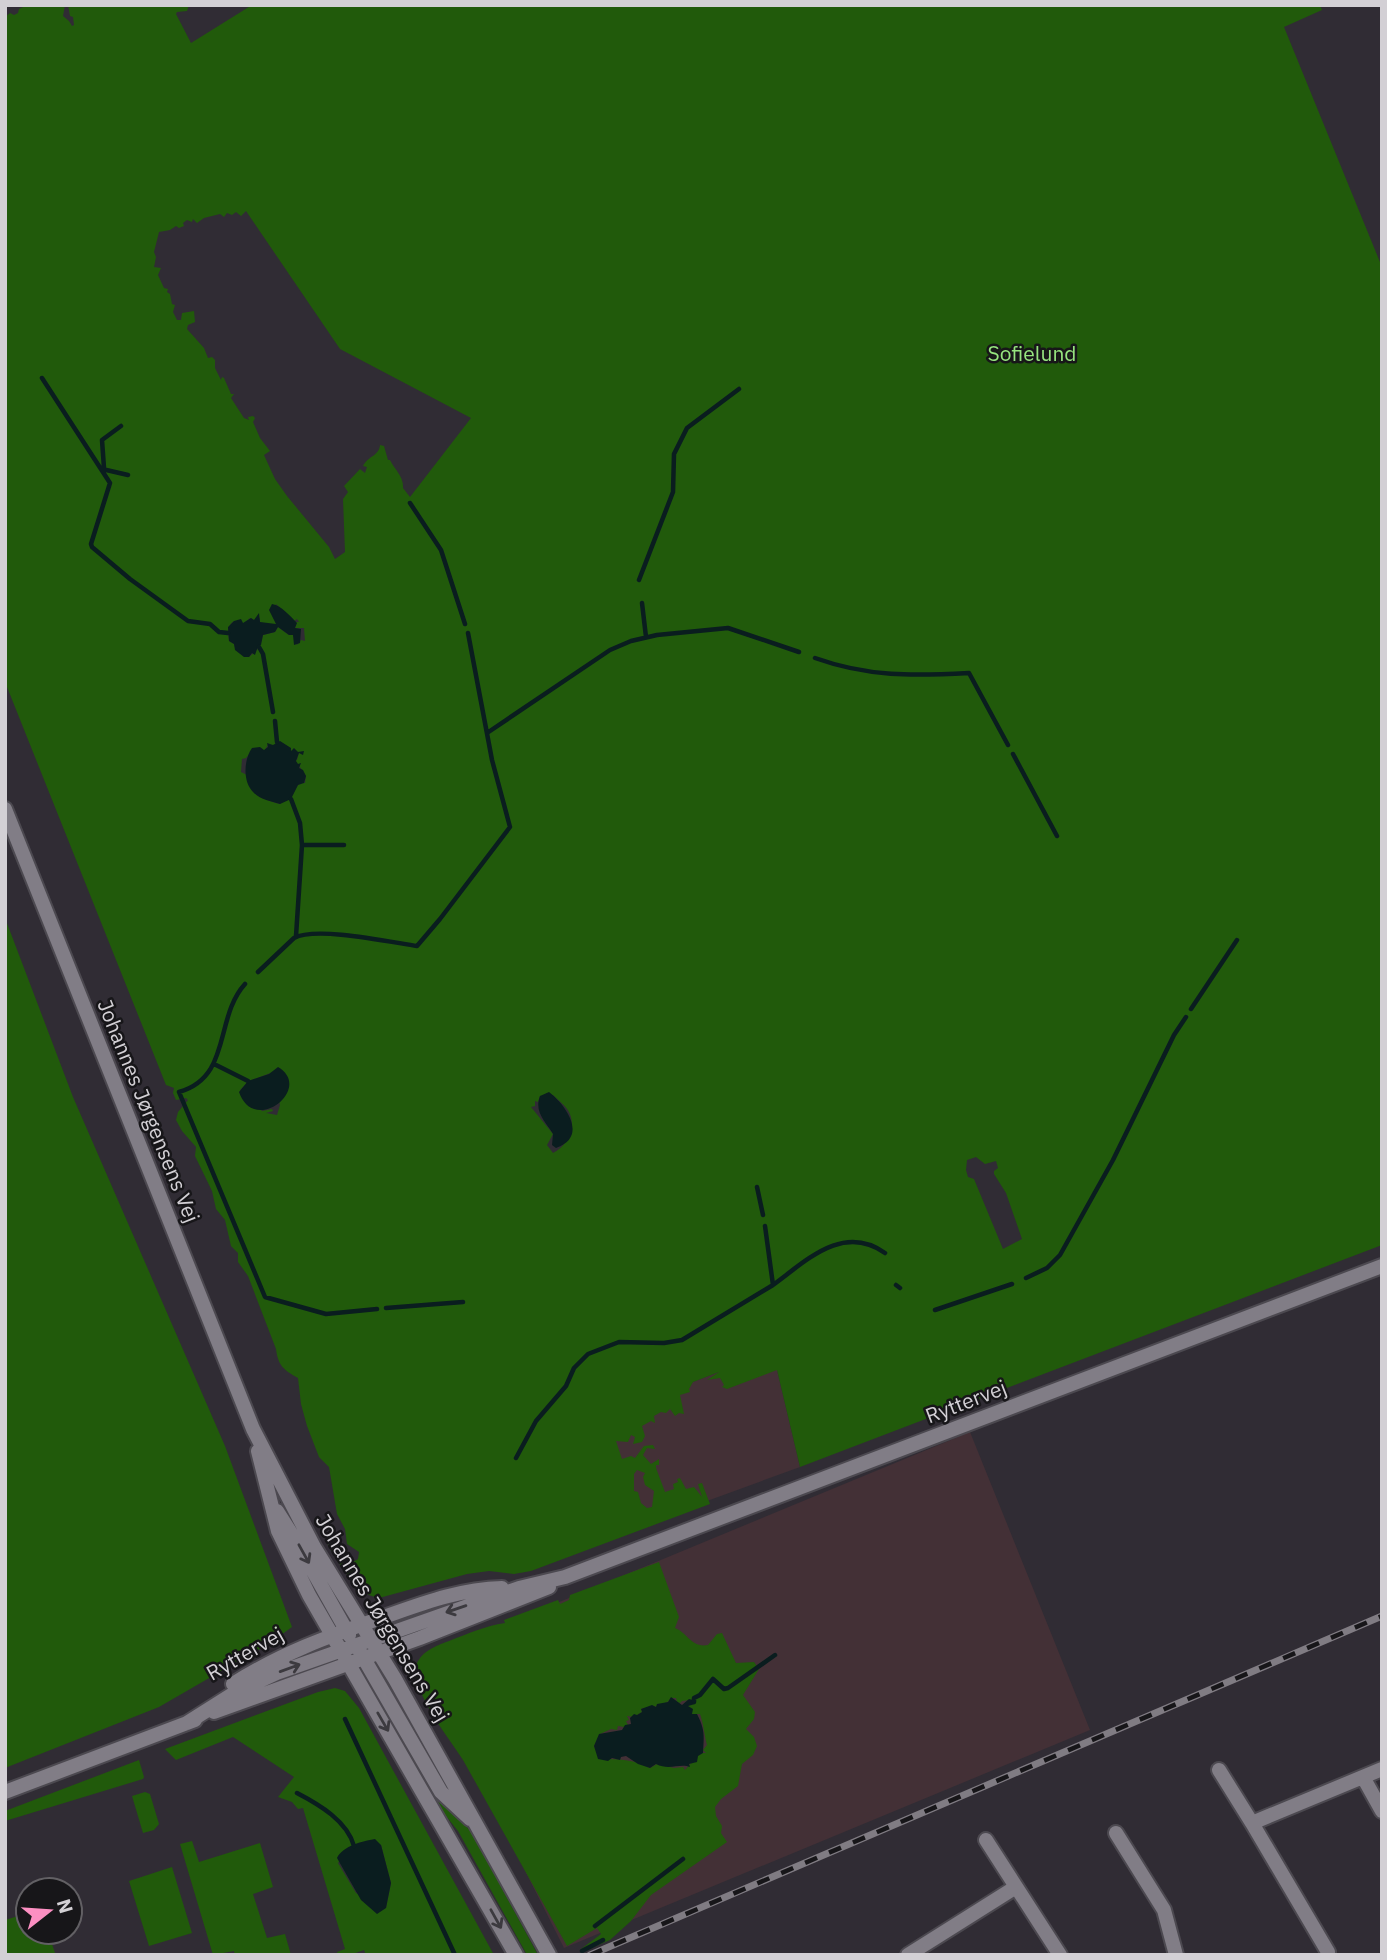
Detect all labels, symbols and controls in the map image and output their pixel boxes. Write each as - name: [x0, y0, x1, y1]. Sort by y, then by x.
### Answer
- park label: Sofielund: [987, 339, 1077, 367]
- street label: Johannes Jørgensens Vej: [91, 995, 207, 1226]
- street label: Ryttervej: [921, 1373, 1010, 1429]
- street label: Johannes Jørgensens Vej: [309, 1508, 456, 1727]
- one-way arrow: [297, 1544, 311, 1564]
- one-way arrow: [445, 1604, 467, 1616]
- street label: Ryttervej: [201, 1620, 288, 1686]
- one-way arrow: [279, 1661, 300, 1673]
- one-way arrow: [376, 1711, 390, 1731]
- north arrow: [14, 1876, 84, 1946]
- text: N: [52, 1896, 79, 1916]
- one-way arrow: [489, 1909, 503, 1929]

